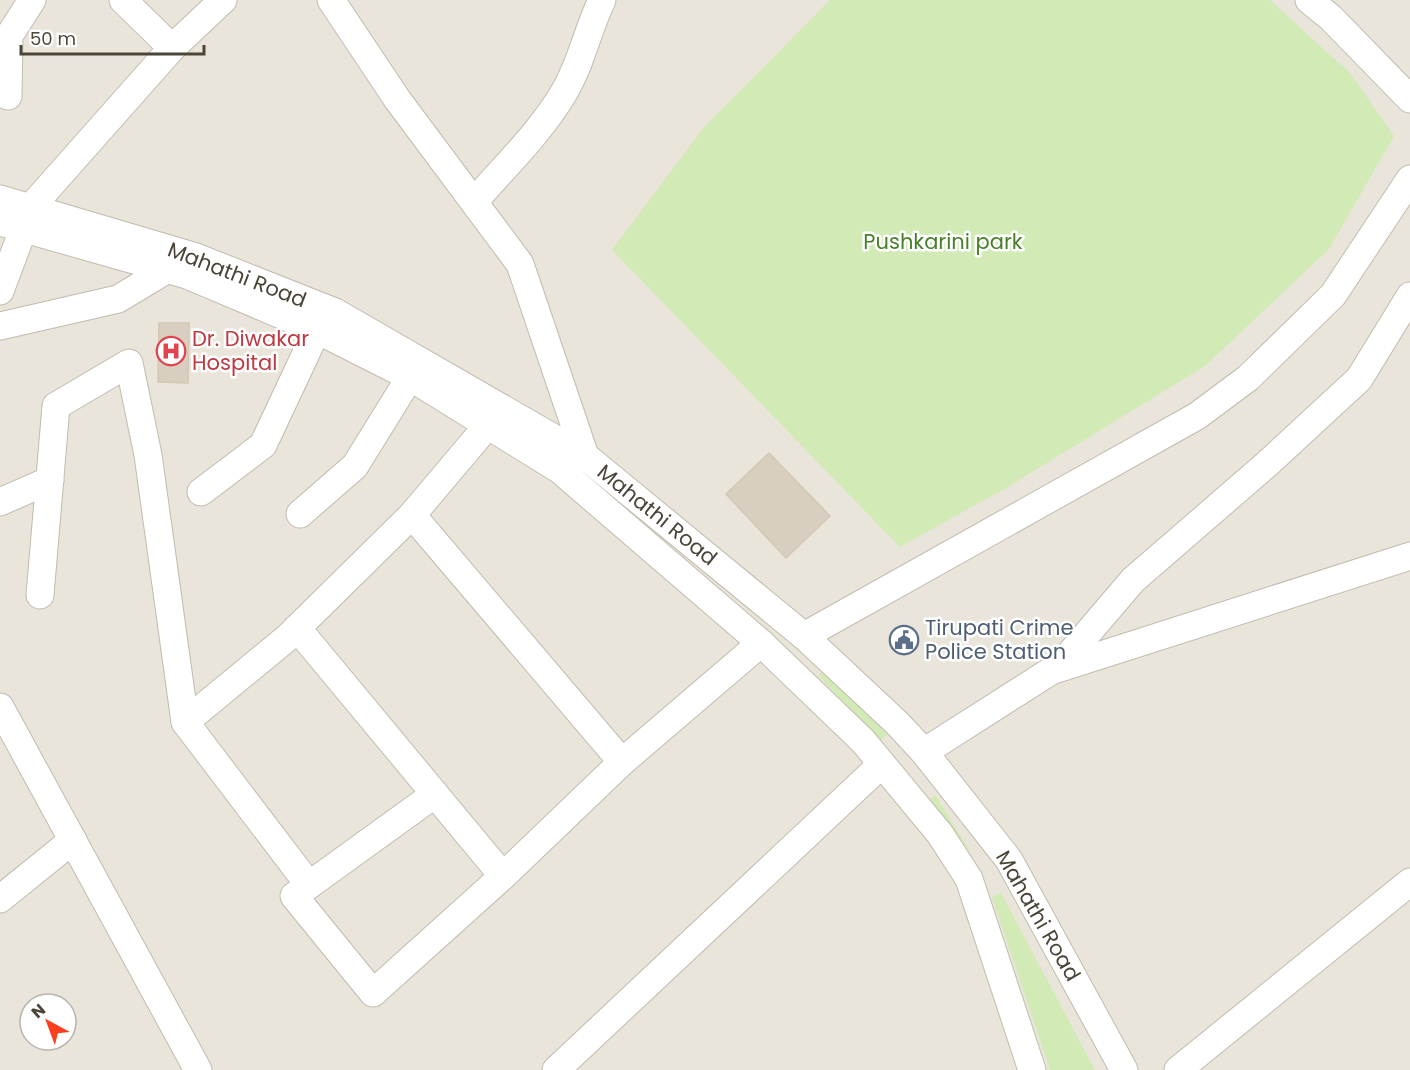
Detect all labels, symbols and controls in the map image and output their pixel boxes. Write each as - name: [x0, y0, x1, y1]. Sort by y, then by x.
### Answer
- scale bar: [21, 18, 204, 56]
- text: 50 m: [30, 26, 76, 51]
- park label: Pushkarini park: [863, 227, 1023, 256]
- street label: Mahathi Road: [164, 235, 311, 314]
- place label: Dr. Diwakar Hospital: [192, 324, 309, 377]
- hospital icon: Dr. Diwakar Hospital: [155, 335, 187, 367]
- street label: Mahathi Road: [591, 457, 723, 572]
- place label: Tirupati Crime Police Station: [925, 613, 1073, 666]
- public building icon: Tirupati Crime Police Station: [888, 624, 920, 656]
- street label: Mahathi Road: [989, 845, 1088, 986]
- north arrow: [18, 992, 78, 1052]
- text: N: [26, 998, 51, 1024]

